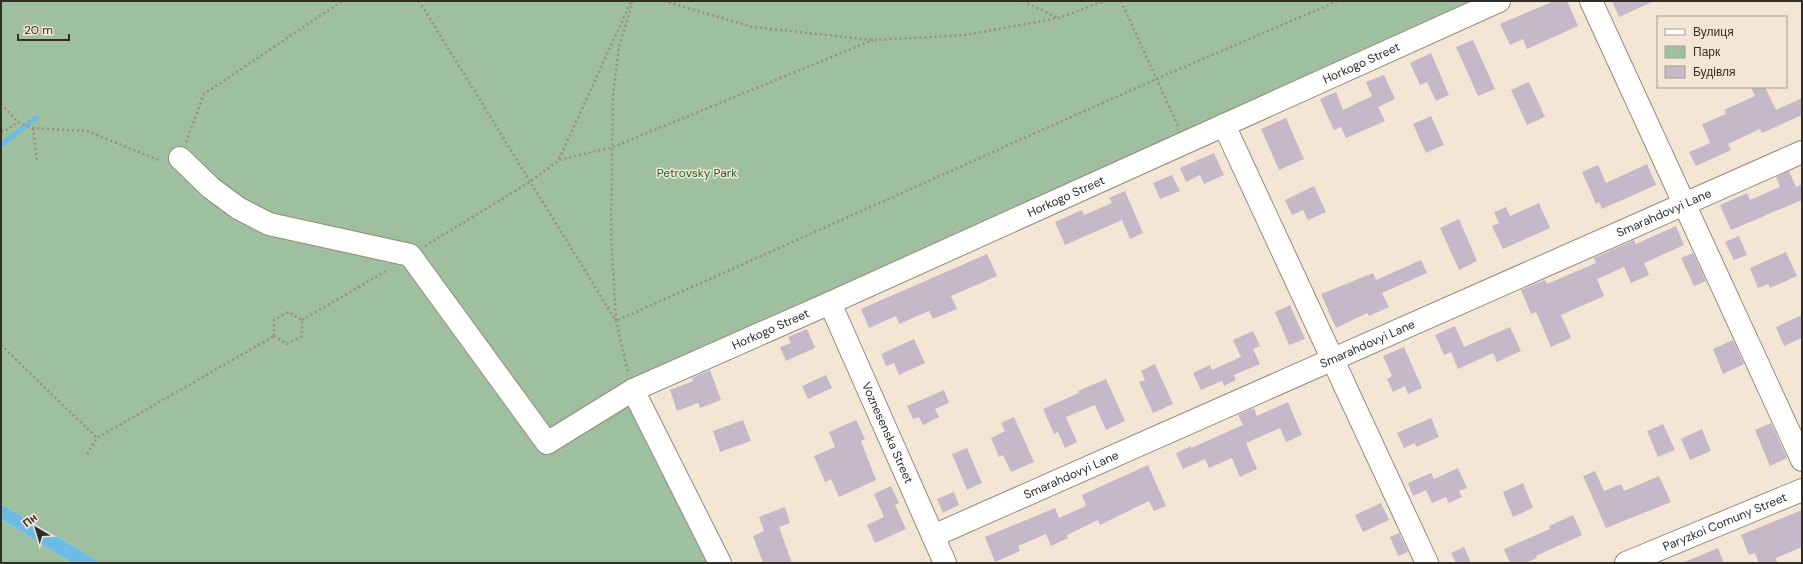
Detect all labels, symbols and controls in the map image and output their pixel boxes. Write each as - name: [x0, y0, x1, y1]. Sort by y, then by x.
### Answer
- scale bar: [18, 16, 69, 42]
- legend: [1657, 16, 1787, 88]
- text: 20 m: [24, 22, 53, 38]
- text: Вулиця: [1693, 24, 1734, 40]
- street label: Horkogo Street: [1320, 39, 1403, 88]
- text: Парк: [1693, 44, 1721, 60]
- text: Будівля: [1693, 64, 1735, 80]
- park label: Petrovsky Park: [657, 165, 737, 181]
- street label: Horkogo Street: [1025, 172, 1108, 221]
- street label: Smarahdovyi Lane: [1614, 185, 1714, 241]
- street label: Horkogo Street: [729, 305, 812, 353]
- street label: Smarahdovyi Lane: [1318, 316, 1418, 372]
- street label: Voznesenska Street: [858, 380, 917, 486]
- street label: Smarahdovyi Lane: [1021, 447, 1121, 503]
- street label: Paryzkoi Comuny Street: [1660, 489, 1789, 555]
- north arrow: [16, 508, 56, 548]
- text: Пн: [20, 510, 40, 530]

